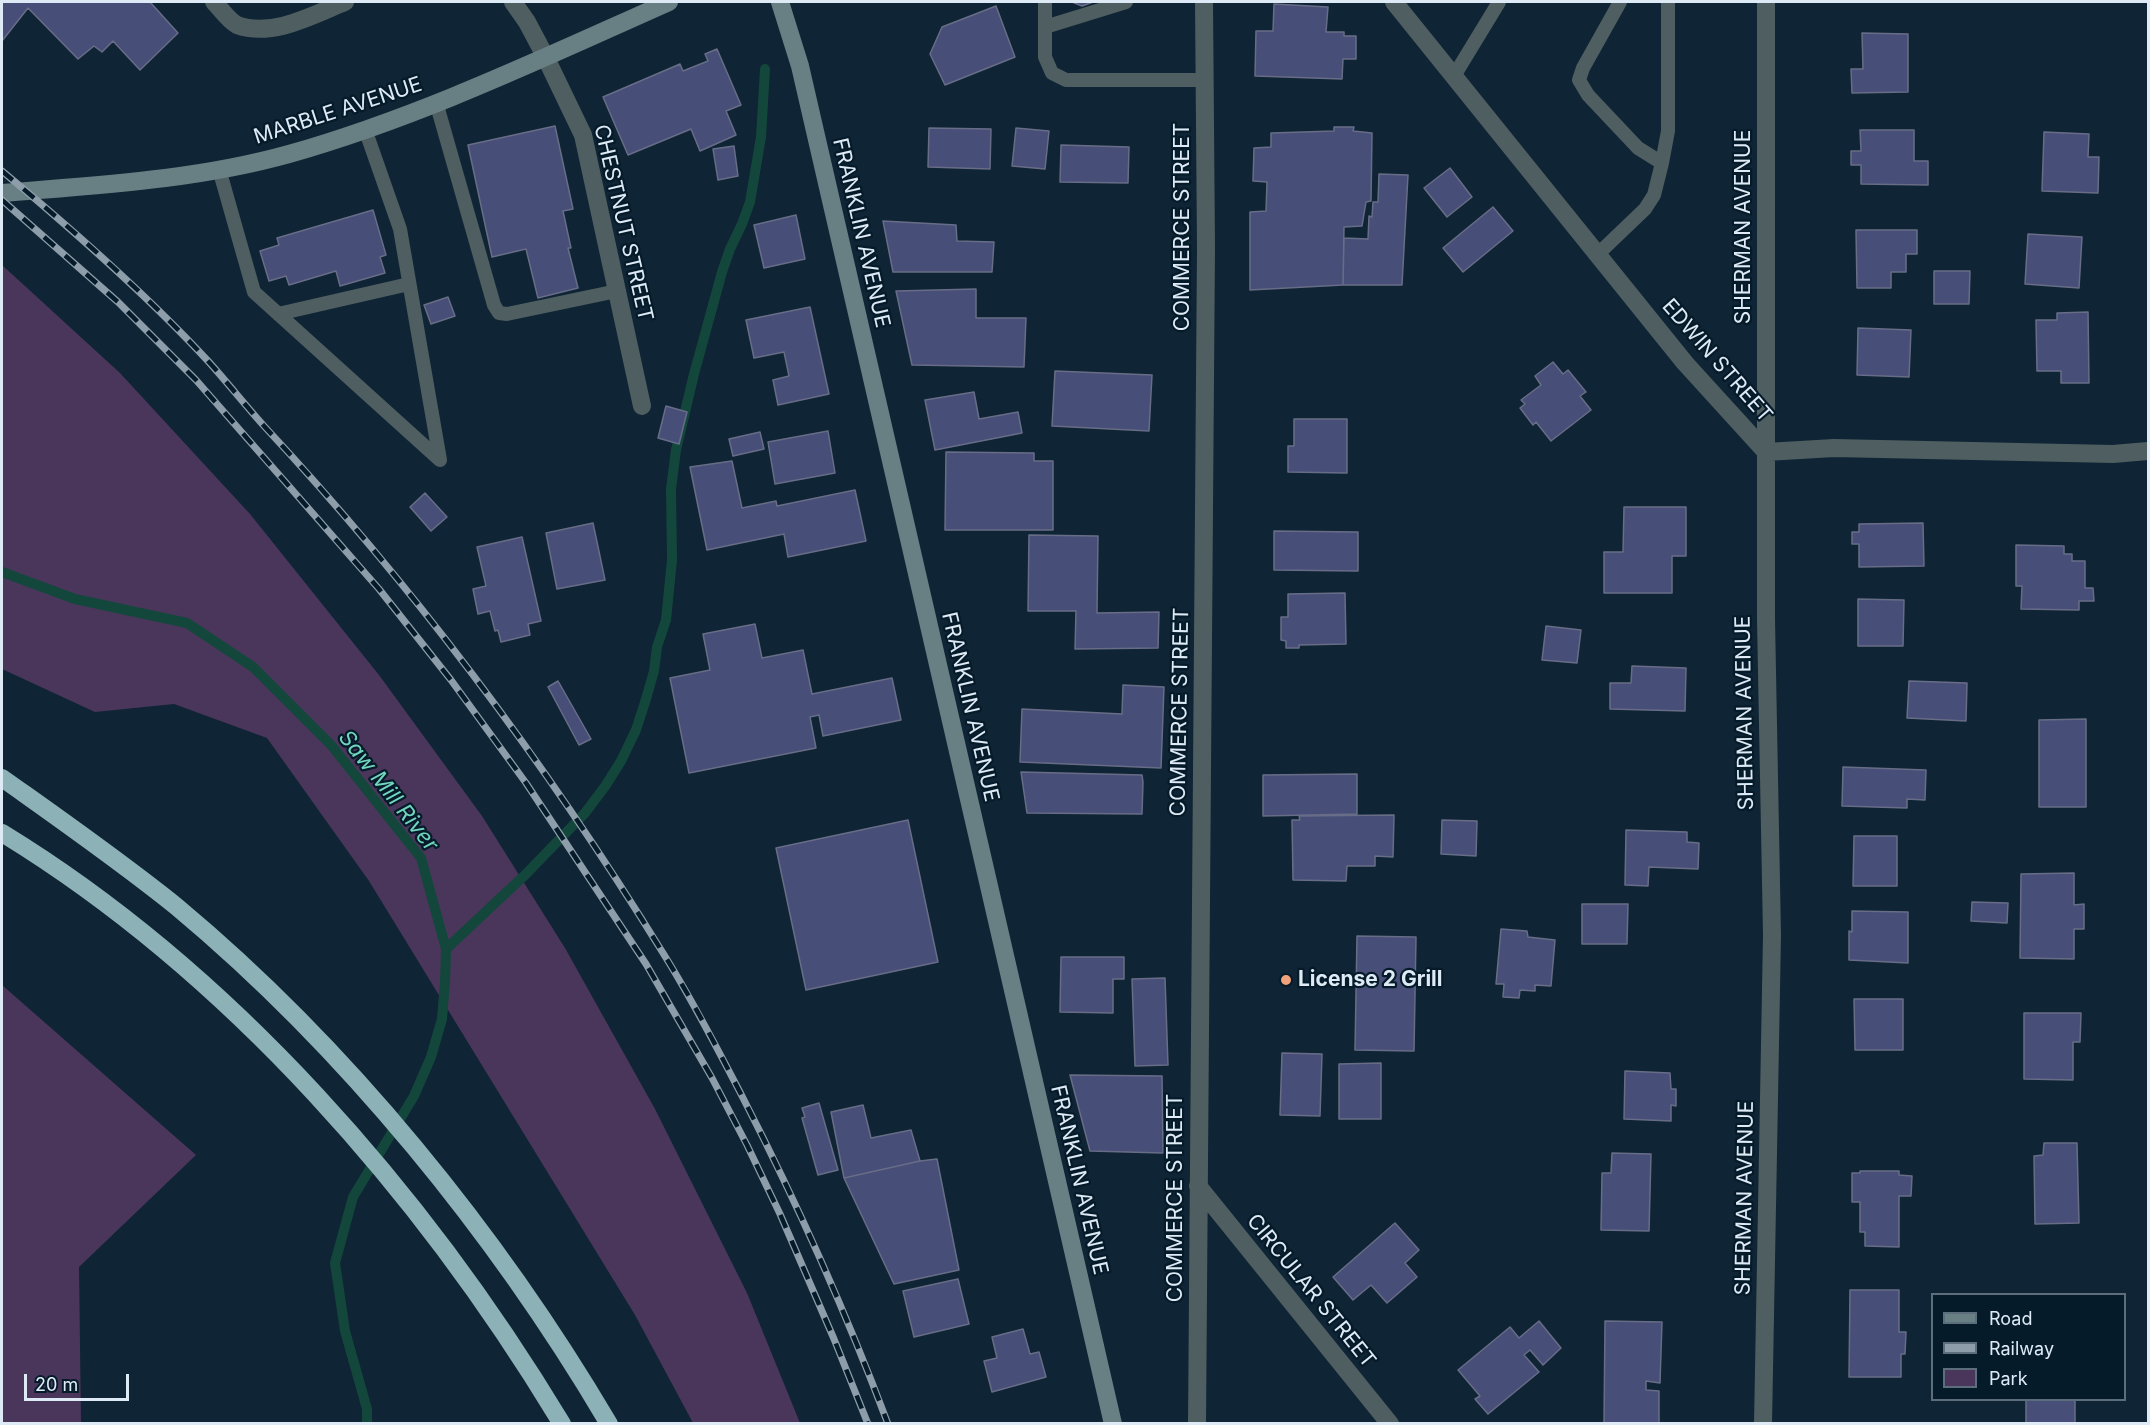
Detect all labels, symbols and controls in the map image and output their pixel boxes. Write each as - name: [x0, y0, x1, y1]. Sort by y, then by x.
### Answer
- street label: MARBLE AVENUE: [251, 72, 425, 150]
- street label: CHESTNUT STREET: [588, 122, 658, 324]
- street label: COMMERCE STREET: [1170, 123, 1196, 331]
- street label: SHERMAN AVENUE: [1731, 130, 1757, 324]
- street label: FRANKLIN AVENUE: [827, 136, 895, 330]
- street label: EDWIN STREET: [1657, 294, 1777, 428]
- street label: COMMERCE STREET: [1166, 607, 1194, 817]
- street label: FRANKLIN AVENUE: [936, 610, 1004, 804]
- street label: SHERMAN AVENUE: [1731, 615, 1759, 811]
- water label: Saw Mill River: [333, 725, 443, 857]
- place label: License 2 Grill: [1298, 967, 1442, 993]
- marker: License 2 Grill: [1279, 973, 1293, 987]
- street label: FRANKLIN AVENUE: [1045, 1083, 1113, 1277]
- street label: COMMERCE STREET: [1163, 1094, 1189, 1302]
- street label: SHERMAN AVENUE: [1731, 1100, 1759, 1296]
- street label: CIRCULAR STREET: [1241, 1209, 1381, 1373]
- legend: [1931, 1293, 2126, 1401]
- text: Road: [1989, 1308, 2032, 1329]
- text: Railway: [1989, 1338, 2054, 1359]
- scale bar: [27, 1362, 132, 1400]
- text: Park: [1989, 1368, 2028, 1389]
- text: 20 m: [35, 1374, 78, 1395]

